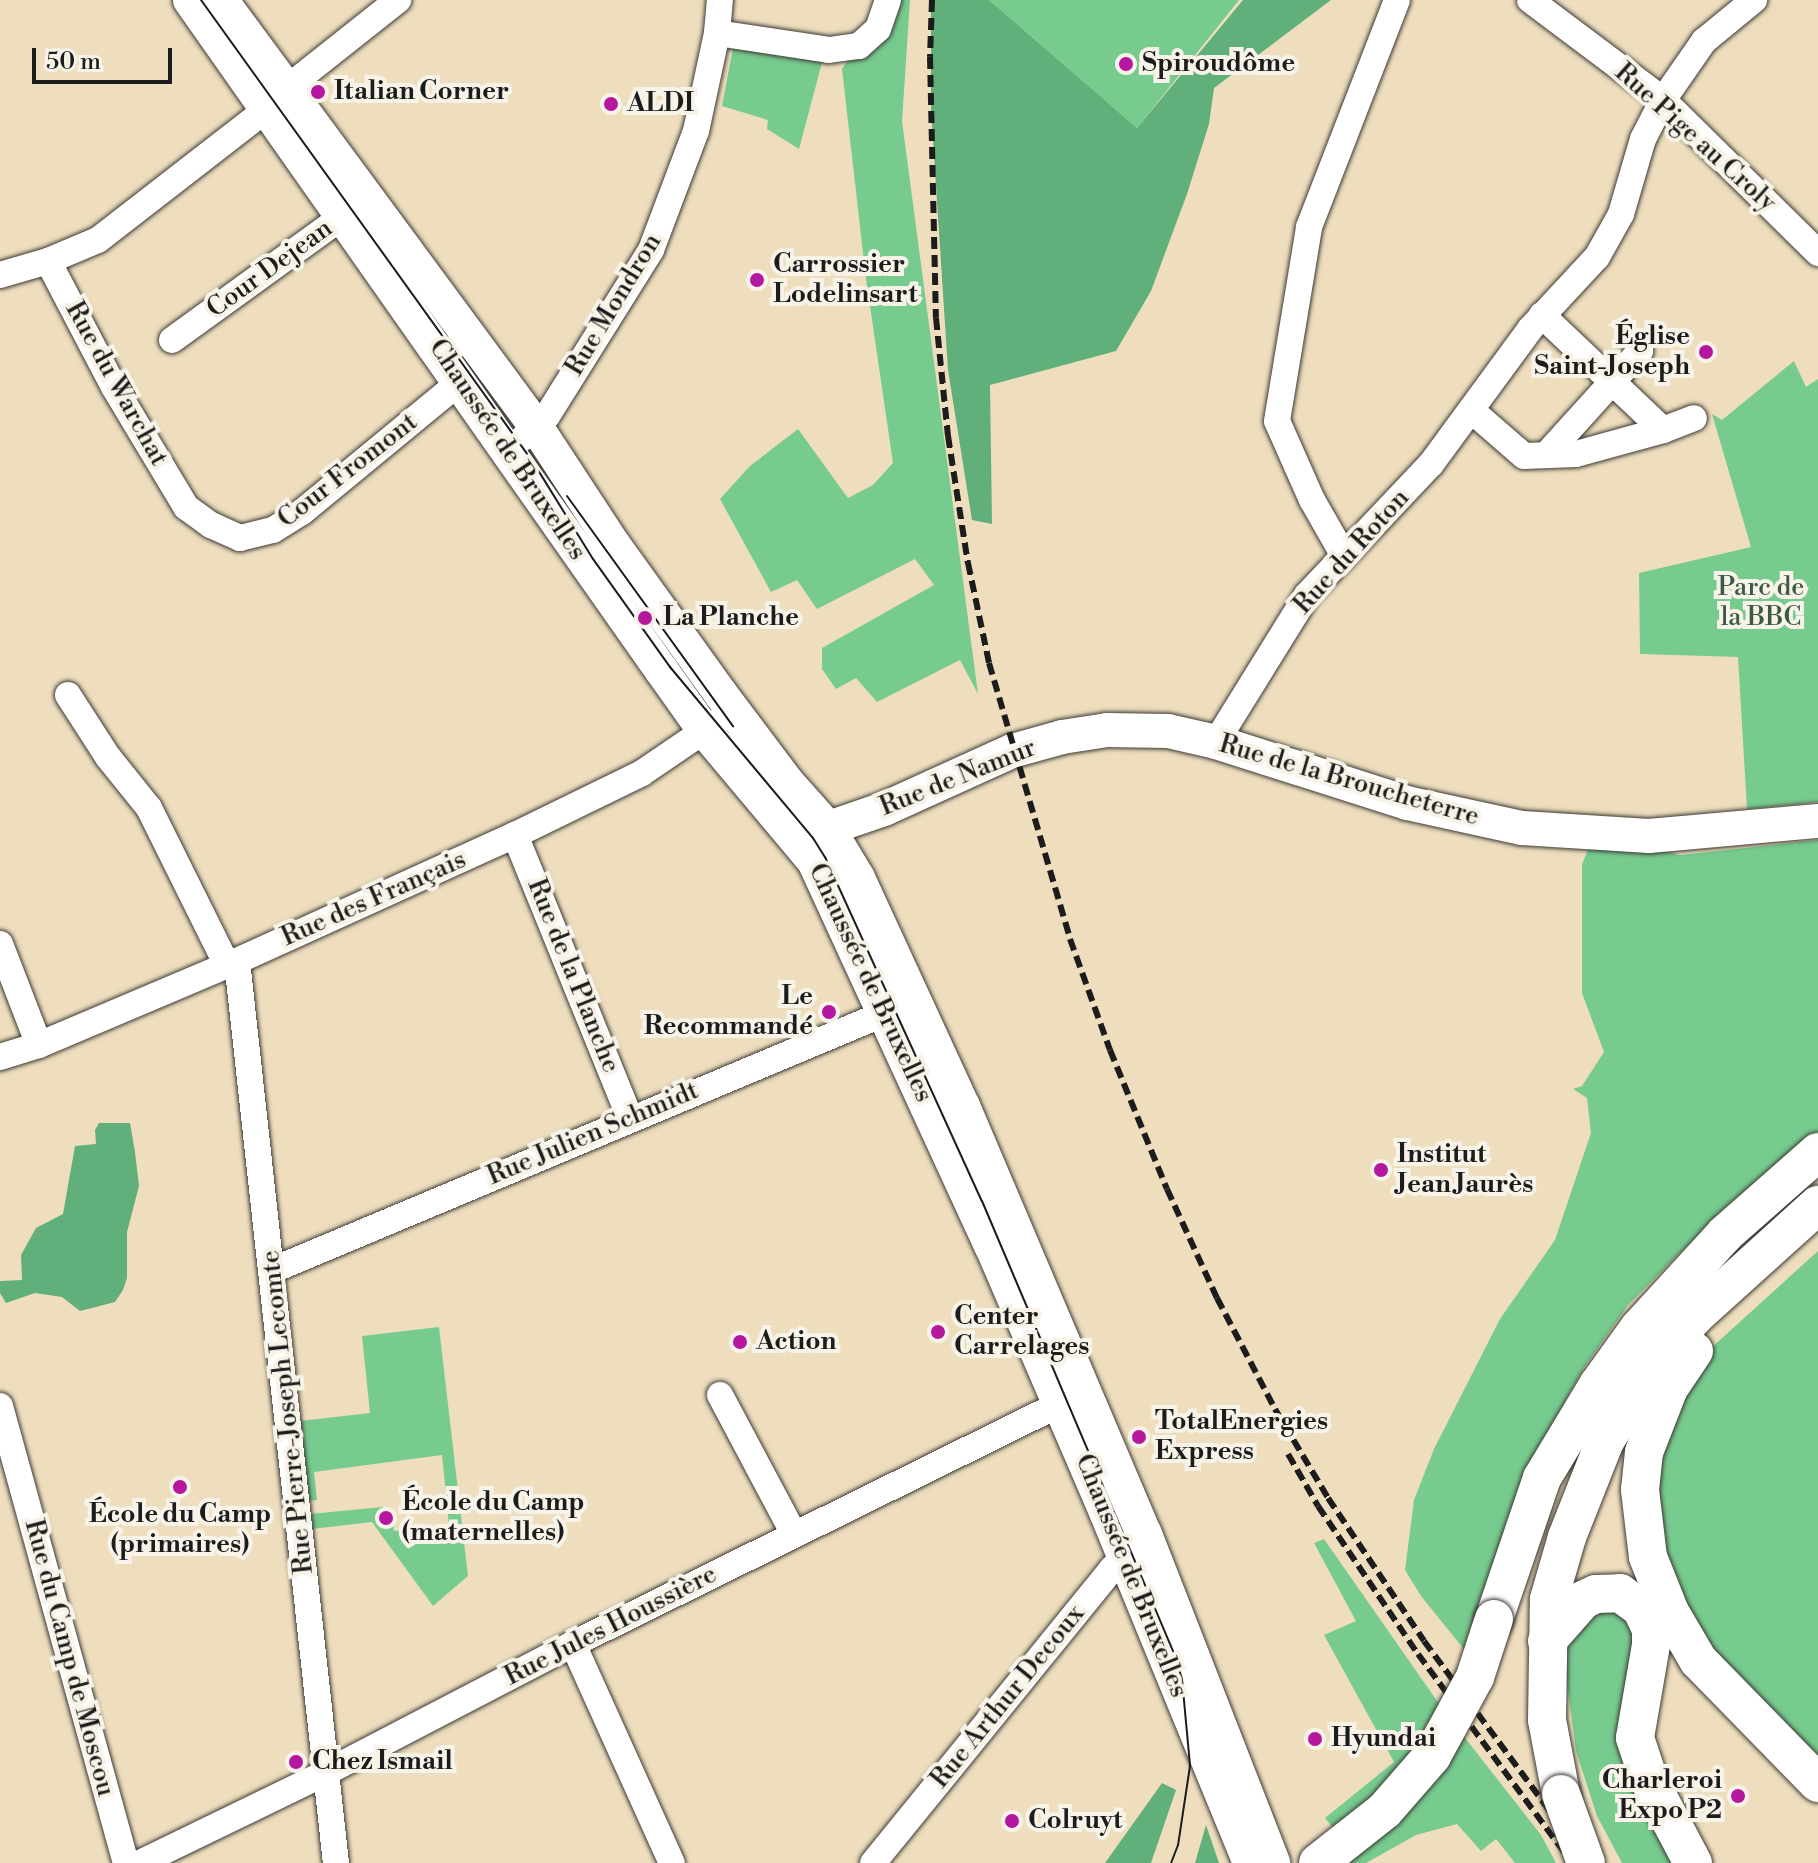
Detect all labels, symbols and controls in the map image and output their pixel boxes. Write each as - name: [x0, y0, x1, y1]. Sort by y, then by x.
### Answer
- scale bar: [36, 32, 176, 82]
- text: 50 m: [46, 47, 101, 77]
- place label: Spiroudôme: [1142, 48, 1295, 80]
- marker: Spiroudôme: [1117, 55, 1135, 73]
- street label: Rue Pige au Croly: [1608, 57, 1782, 219]
- place label: Italian Corner: [334, 76, 509, 108]
- marker: Italian Corner: [309, 83, 327, 101]
- place label: ALDI: [627, 88, 694, 120]
- marker: ALDI: [602, 95, 620, 113]
- street label: Cour Dejean: [201, 213, 339, 325]
- street label: Rue Mondron: [559, 228, 669, 382]
- place label: Carrossier Lodelinsart: [773, 249, 917, 310]
- marker: Carrossier Lodelinsart: [748, 271, 766, 289]
- street label: Rue du Warchat: [58, 296, 174, 472]
- place label: Église Saint-Joseph: [1534, 321, 1690, 382]
- street label: Chaussée de Bruxelles: [421, 334, 593, 566]
- marker: Église Saint-Joseph: [1697, 343, 1715, 361]
- street label: Cour Fromont: [272, 407, 424, 535]
- street label: Rue du Roton: [1288, 483, 1416, 621]
- park label: Parc de la BBC: [1718, 572, 1804, 634]
- place label: La Planche: [663, 602, 799, 634]
- marker: La Planche: [634, 607, 656, 629]
- street label: Rue de la Broucheterre: [1215, 729, 1483, 833]
- street label: Rue de Namur: [875, 733, 1041, 823]
- street label: Rue des Français: [277, 844, 471, 954]
- street label: Chaussée de Bruxelles: [801, 859, 939, 1107]
- street label: Rue de la Planche: [520, 874, 626, 1078]
- place label: Le Recommandé: [644, 981, 813, 1042]
- marker: Le Recommandé: [820, 1003, 838, 1021]
- street label: Rue Julien Schmidt: [483, 1075, 703, 1193]
- place label: Institut Jean Jaurès: [1397, 1139, 1533, 1200]
- marker: Institut Jean Jaurès: [1372, 1161, 1390, 1179]
- street label: Rue Pierre-Joseph Lecomte: [255, 1249, 321, 1575]
- place label: Center Carrelages: [954, 1301, 1089, 1362]
- marker: Center Carrelages: [929, 1323, 947, 1341]
- place label: Action: [756, 1326, 836, 1358]
- marker: Action: [731, 1333, 749, 1351]
- place label: TotalEnergies Express: [1155, 1406, 1328, 1468]
- marker: TotalEnergies Express: [1130, 1428, 1148, 1446]
- street label: Chaussée de Bruxelles: [1068, 1450, 1194, 1702]
- marker: École du Camp (primaires): [171, 1478, 189, 1496]
- place label: École du Camp (maternelles): [402, 1487, 585, 1548]
- place label: École du Camp (primaires): [89, 1499, 271, 1560]
- marker: École du Camp (maternelles): [377, 1509, 395, 1527]
- street label: Rue du Camp de Moscou: [17, 1516, 121, 1800]
- street label: Rue Jules Houssière: [500, 1559, 722, 1693]
- street label: Rue Arthur Decoux: [925, 1599, 1091, 1795]
- place label: Hyundai: [1331, 1723, 1436, 1755]
- marker: Hyundai: [1306, 1730, 1324, 1748]
- place label: Chez Ismail: [312, 1746, 453, 1778]
- marker: Chez Ismail: [287, 1753, 305, 1771]
- place label: Charleroi Expo P2: [1602, 1765, 1722, 1826]
- marker: Charleroi Expo P2: [1729, 1787, 1747, 1805]
- place label: Colruyt: [1028, 1805, 1122, 1837]
- marker: Colruyt: [1003, 1812, 1021, 1830]

